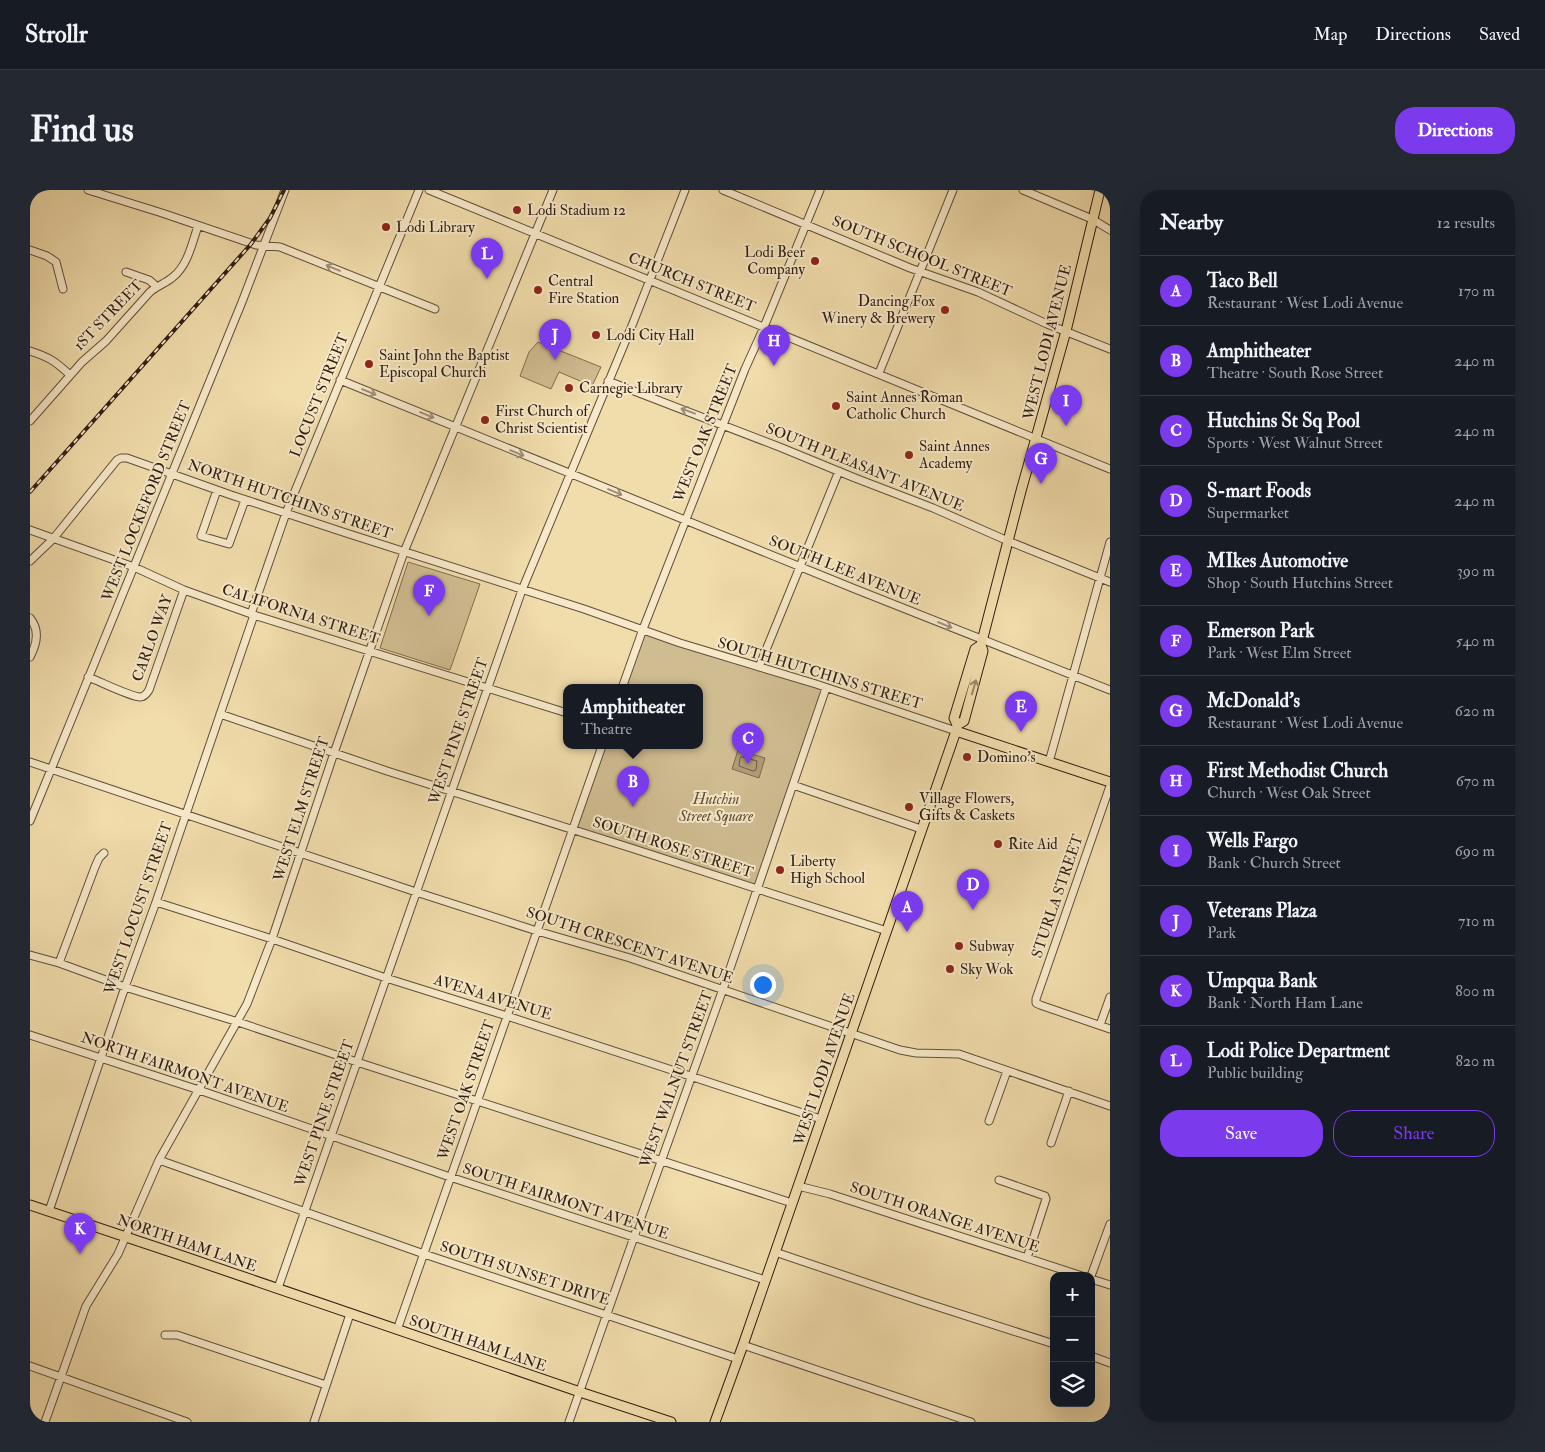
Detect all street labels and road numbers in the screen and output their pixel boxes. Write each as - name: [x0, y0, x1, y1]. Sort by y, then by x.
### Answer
- street label: SOUTH SCHOOL STREET: [829, 212, 1015, 301]
- street label: CHURCH STREET: [625, 248, 758, 317]
- street label: WEST LODI AVENUE: [1019, 262, 1075, 422]
- street label: 1ST STREET: [70, 276, 147, 355]
- street label: LOCUST STREET: [286, 330, 353, 460]
- street label: WEST OAK STREET: [669, 362, 742, 506]
- street label: WEST LOCKEFORD STREET: [97, 398, 195, 605]
- street label: SOUTH PLEASANT AVENUE: [763, 419, 967, 516]
- street label: NORTH HUTCHINS STREET: [185, 455, 395, 544]
- street label: SOUTH LEE AVENUE: [766, 531, 924, 610]
- street label: CALIFORNIA STREET: [220, 580, 382, 649]
- street label: CARLO WAY: [128, 591, 177, 684]
- street label: SOUTH HUTCHINS STREET: [715, 633, 924, 714]
- street label: WEST PINE STREET: [424, 655, 493, 808]
- street label: WEST ELM STREET: [269, 734, 334, 885]
- street label: SOUTH ROSE STREET: [590, 813, 755, 882]
- street label: WEST LOCUST STREET: [100, 820, 177, 998]
- street label: STURLA STREET: [1027, 832, 1088, 961]
- street label: SOUTH CRESCENT AVENUE: [524, 903, 736, 988]
- street label: AVENA AVENUE: [430, 970, 554, 1025]
- street label: WEST WALNUT STREET: [635, 988, 717, 1171]
- street label: WEST LODI AVENUE: [789, 990, 860, 1149]
- street label: WEST OAK STREET: [433, 1018, 499, 1164]
- street label: NORTH FAIRMONT AVENUE: [78, 1028, 291, 1117]
- street label: WEST PINE STREET: [290, 1037, 359, 1190]
- street label: SOUTH FAIRMONT AVENUE: [460, 1159, 672, 1244]
- street label: SOUTH ORANGE AVENUE: [848, 1178, 1042, 1257]
- street label: NORTH HAM LANE: [114, 1211, 259, 1276]
- street label: SOUTH SUNSET DRIVE: [437, 1237, 612, 1310]
- street label: SOUTH HAM LANE: [407, 1311, 549, 1376]

